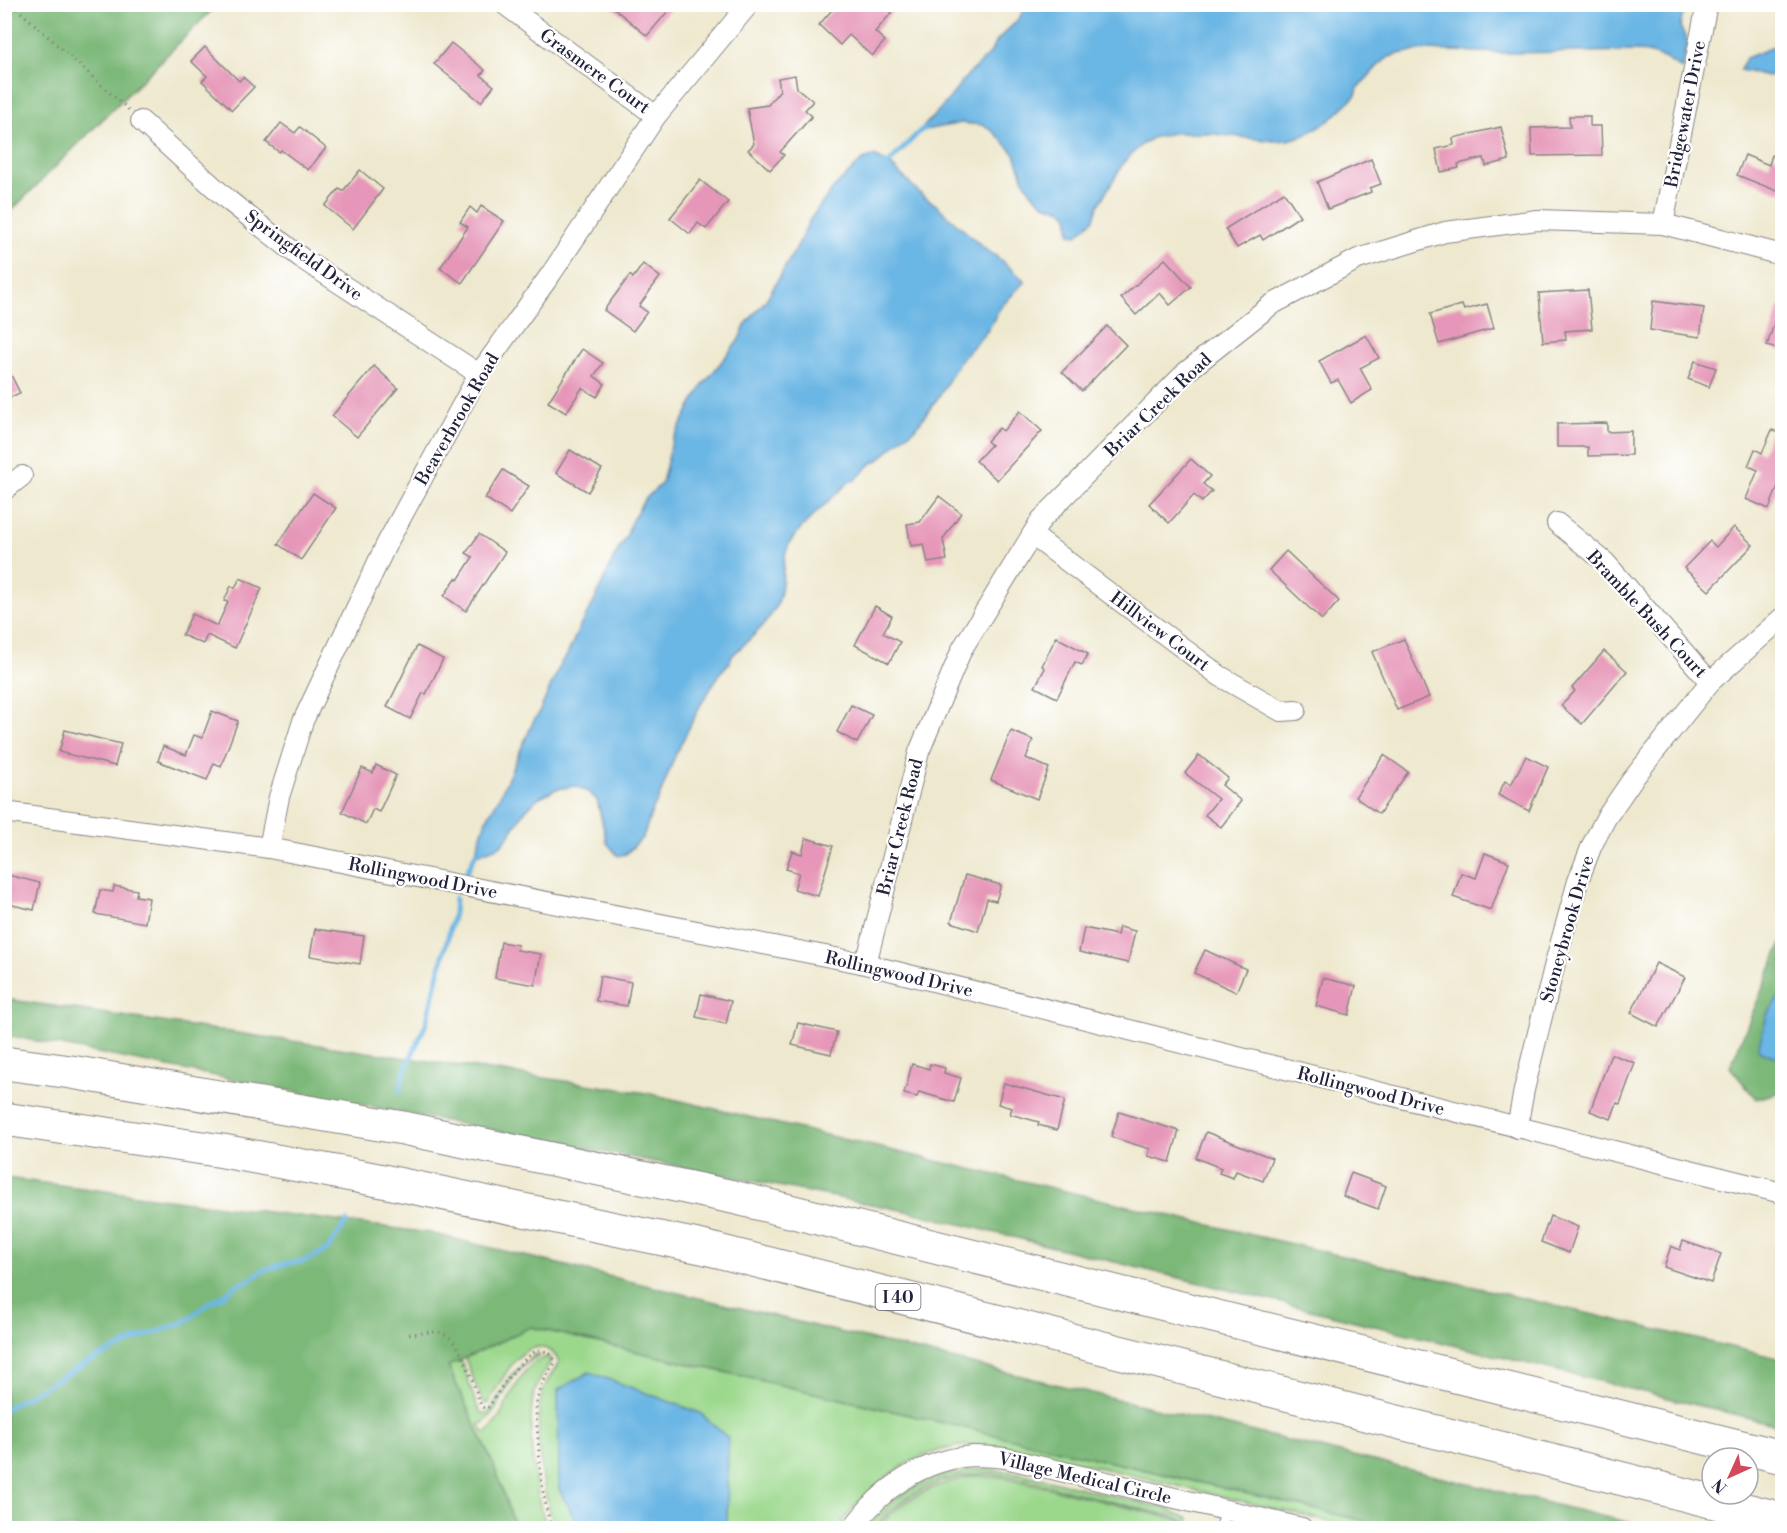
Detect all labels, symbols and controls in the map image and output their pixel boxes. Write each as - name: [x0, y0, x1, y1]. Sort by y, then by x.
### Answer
- street label: Grasmere Court: [535, 24, 655, 119]
- street label: Bridgewater Drive: [1660, 39, 1711, 191]
- street label: Springfield Drive: [240, 205, 367, 306]
- street label: Beaverbrook Road: [410, 348, 505, 490]
- street label: Briar Creek Road: [1099, 348, 1217, 463]
- street label: Bramble Bush Court: [1581, 545, 1712, 683]
- street label: Hillview Court: [1105, 587, 1214, 677]
- street label: Briar Creek Road: [872, 756, 929, 899]
- street label: Rollingwood Drive: [346, 853, 499, 904]
- street label: Stoneybrook Drive: [1535, 853, 1599, 1005]
- street label: Rollingwood Drive: [823, 946, 975, 1003]
- street label: Rollingwood Drive: [1295, 1062, 1447, 1121]
- road number: I 40: [876, 1284, 920, 1310]
- north arrow: [1700, 1446, 1760, 1506]
- street label: Village Medical Circle: [995, 1447, 1174, 1510]
- text: N: [1708, 1474, 1732, 1497]

